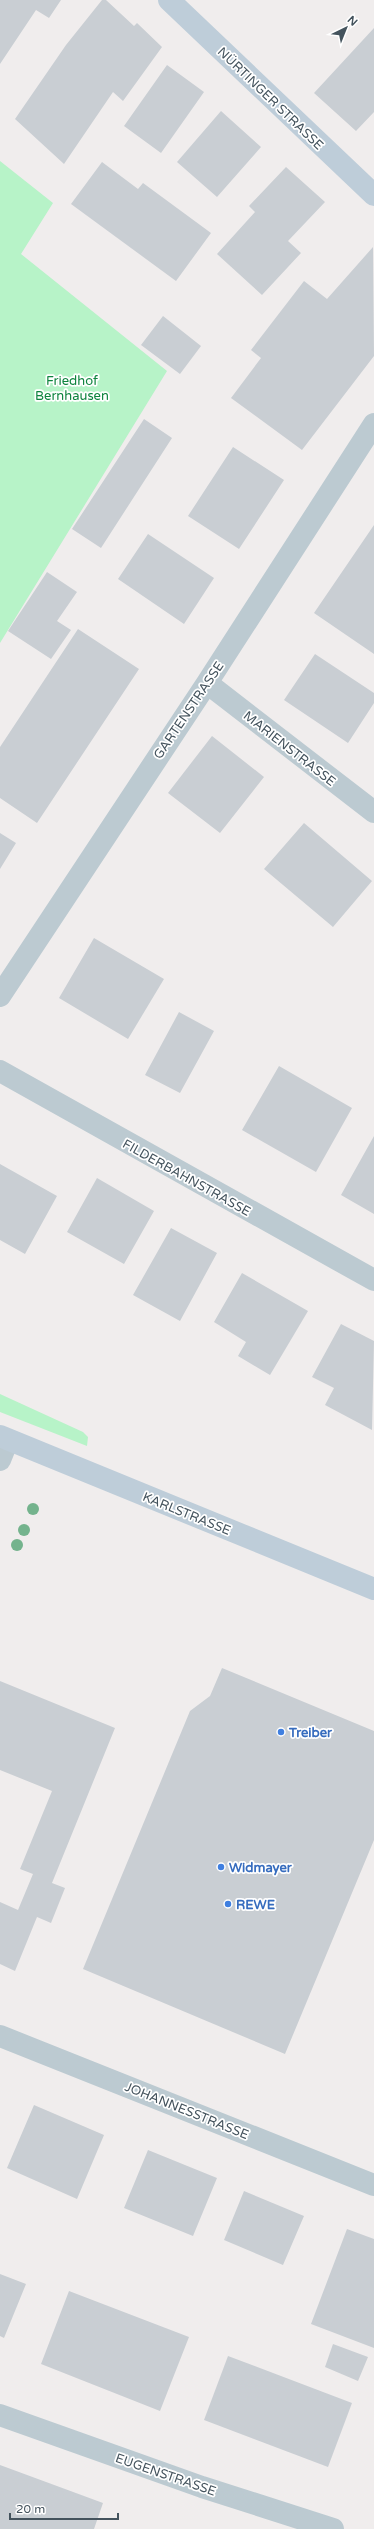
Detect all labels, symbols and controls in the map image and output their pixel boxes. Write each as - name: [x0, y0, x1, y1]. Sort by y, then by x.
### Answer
- north arrow: [326, 8, 366, 48]
- text: N: [345, 13, 360, 29]
- street label: NÜRTINGER STRASSE: [214, 44, 327, 153]
- park label: Friedhof Bernhausen: [35, 373, 109, 404]
- street label: GARTENSTRASSE: [150, 659, 227, 762]
- street label: MARIENSTRASSE: [240, 708, 339, 790]
- street label: FILDERBAHNSTRASSE: [120, 1136, 253, 1220]
- street label: KARLSTRASSE: [140, 1489, 233, 1539]
- place label: Treiber: [288, 1725, 333, 1741]
- marker: Treiber: [276, 1727, 286, 1737]
- place label: Widmayer: [229, 1860, 293, 1876]
- marker: Widmayer: [216, 1862, 226, 1872]
- place label: REWE: [236, 1897, 275, 1913]
- marker: REWE: [223, 1899, 233, 1909]
- street label: JOHANNESSTRASSE: [122, 2079, 251, 2143]
- street label: EUGENSTRASSE: [113, 2450, 218, 2500]
- scale bar: [10, 2495, 118, 2521]
- text: 20 m: [16, 2502, 45, 2516]

